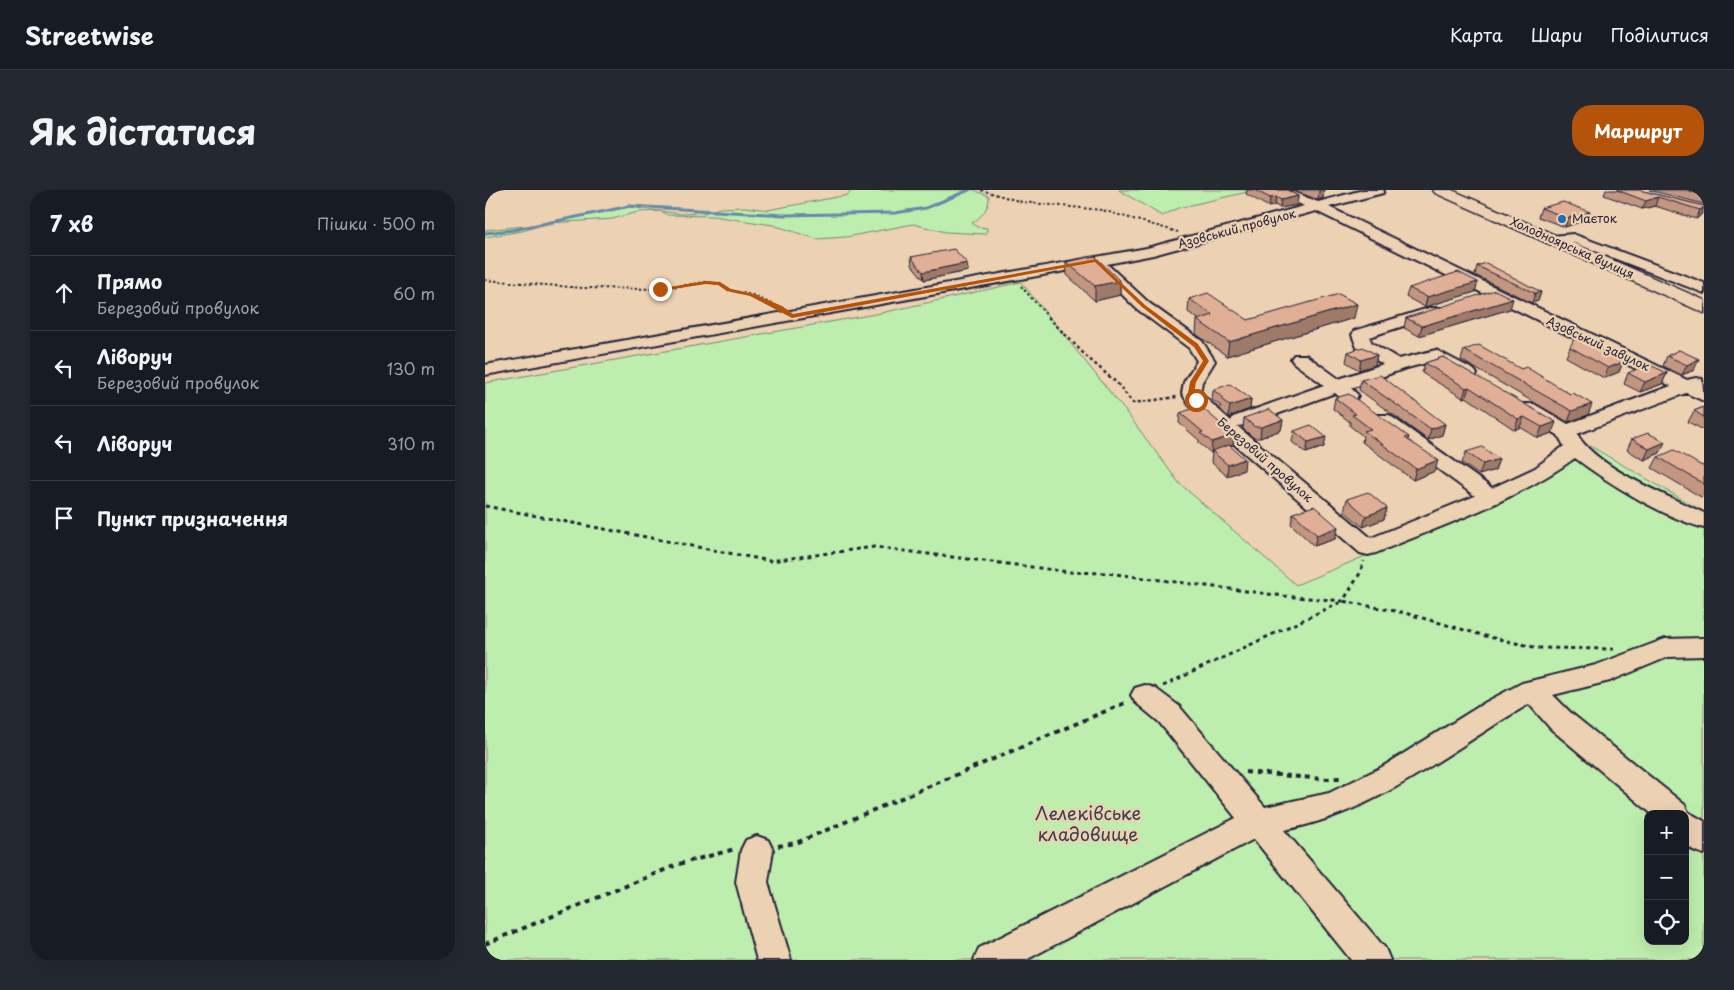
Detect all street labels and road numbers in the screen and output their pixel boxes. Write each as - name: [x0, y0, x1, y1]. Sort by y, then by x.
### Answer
- street label: Азовський провулок: [1176, 203, 1299, 252]
- street label: Холодноярська вулиця: [1508, 212, 1637, 283]
- street label: Азовський завулок: [1544, 311, 1654, 375]
- street label: Березовий провулок: [1214, 413, 1318, 506]

